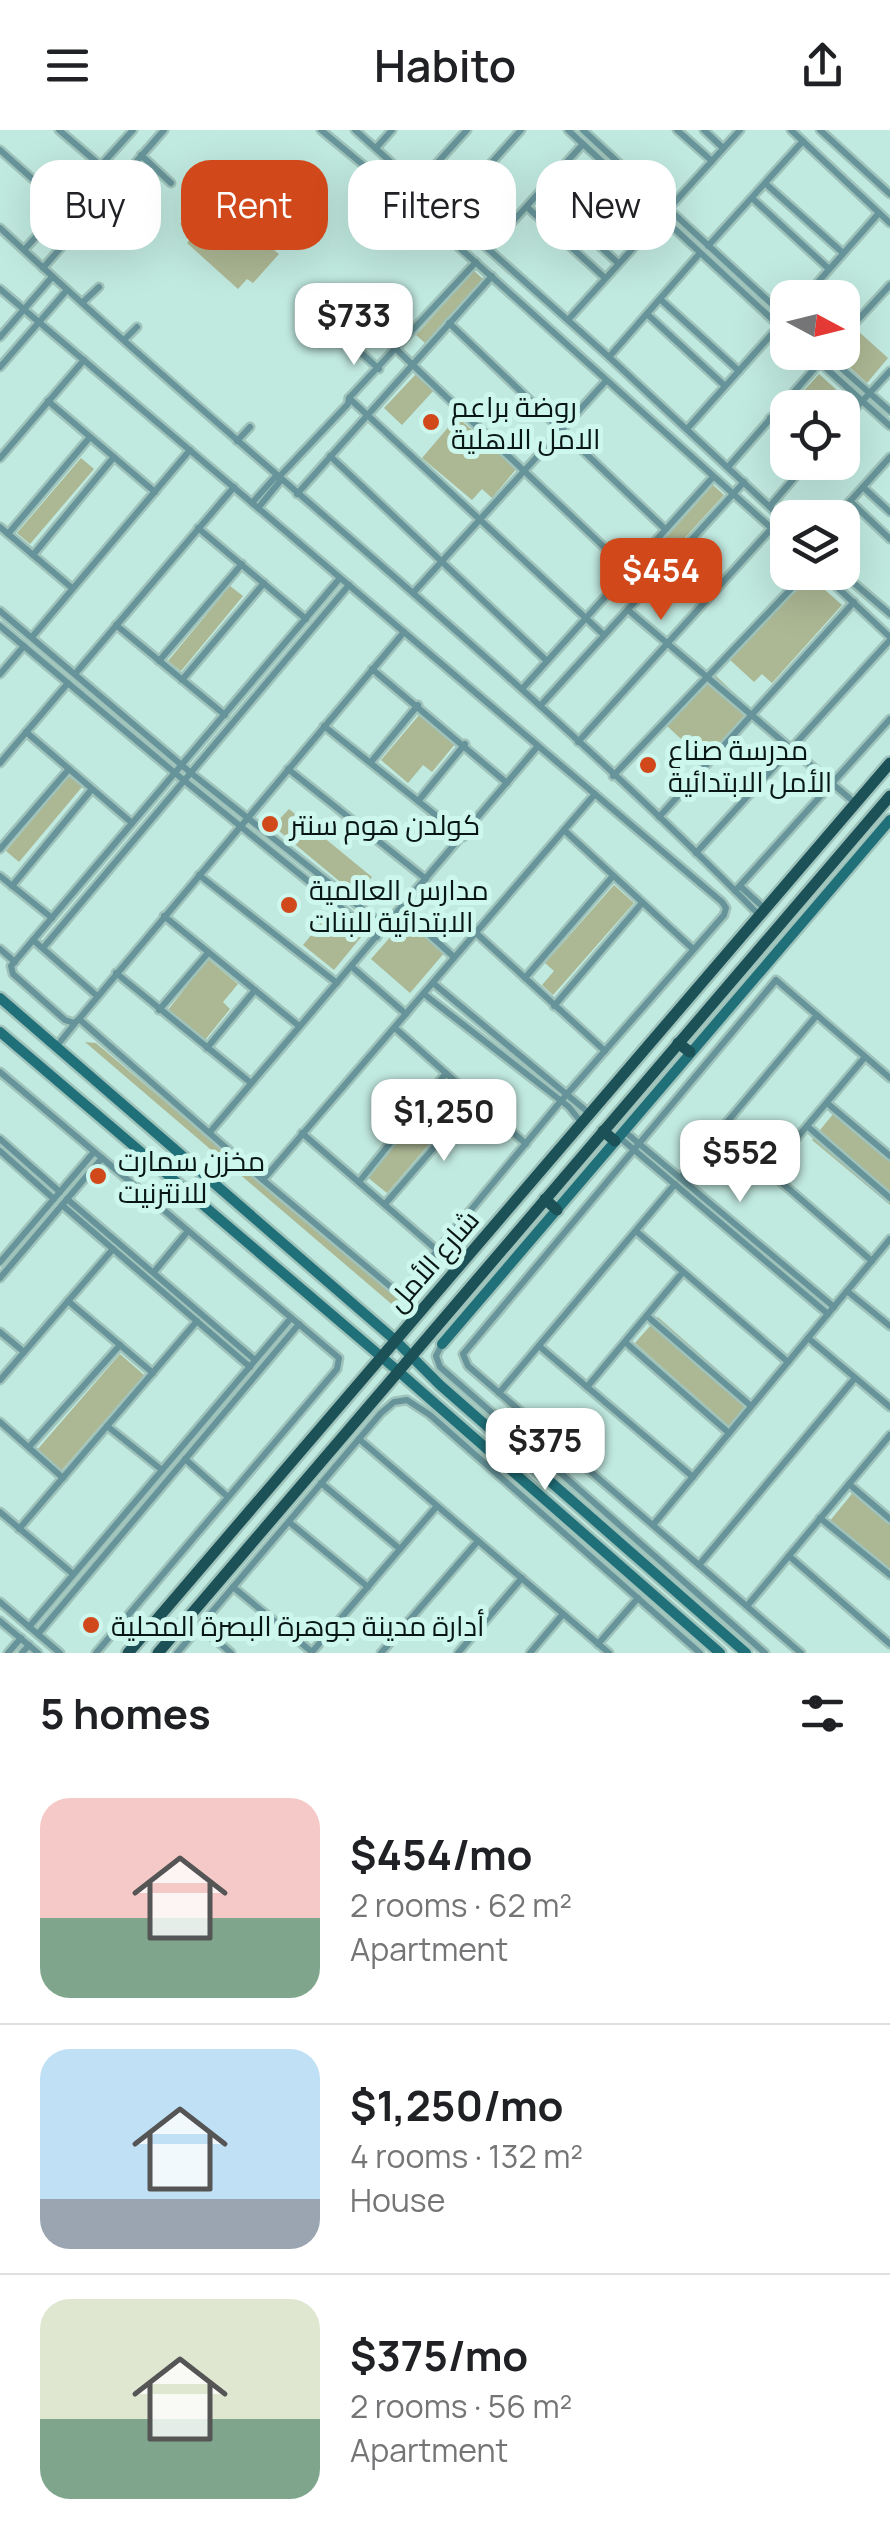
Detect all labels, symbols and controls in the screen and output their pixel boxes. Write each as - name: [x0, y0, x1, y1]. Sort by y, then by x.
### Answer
- text: Habito: [374, 34, 516, 96]
- icon: menu: [40, 38, 95, 93]
- icon: share: [795, 38, 850, 93]
- chip: Buy: [30, 160, 161, 250]
- chip: Rent: [181, 160, 328, 250]
- chip: Filters: [348, 160, 516, 250]
- chip: New: [536, 160, 676, 250]
- north arrow: [770, 280, 860, 370]
- map controls: [770, 280, 860, 590]
- pin: $733: [295, 283, 413, 368]
- text: $733: [317, 293, 391, 337]
- place label: روضة براعم الامل الاهلية: [451, 387, 601, 457]
- button: locate: [770, 390, 860, 480]
- marker: روضة براعم الامل الاهلية: [420, 411, 442, 433]
- button: layers: [770, 500, 860, 590]
- pin: $454: [602, 538, 720, 623]
- text: $454: [622, 548, 700, 592]
- place label: مدرسة صناع الأمل الابتدائية: [668, 730, 832, 800]
- marker: مدرسة صناع الأمل الابتدائية: [637, 754, 659, 776]
- place label: كولدن هوم سنتر: [288, 805, 480, 845]
- marker: كولدن هوم سنتر: [259, 813, 281, 835]
- place label: مدارس العالمية الابتدائية للبنات: [309, 870, 489, 940]
- marker: مدارس العالمية الابتدائية للبنات: [278, 894, 300, 916]
- pin: $1,250: [363, 1079, 525, 1164]
- text: $1,250: [393, 1089, 495, 1133]
- pin: $552: [681, 1120, 799, 1205]
- text: $552: [702, 1130, 778, 1174]
- place label: مخزن سمارت للانترنيت: [118, 1141, 265, 1211]
- marker: مخزن سمارت للانترنيت: [87, 1165, 109, 1187]
- street label: شارع الأمل: [377, 1201, 487, 1320]
- pin: $375: [486, 1408, 604, 1493]
- text: $375: [508, 1418, 582, 1462]
- place label: أدارة مدينة جوهرة البصرة المحلية: [111, 1606, 485, 1644]
- marker: أدارة مدينة جوهرة البصرة المحلية: [80, 1614, 102, 1636]
- text: 5 homes: [40, 1684, 211, 1742]
- icon: filters: [795, 1686, 850, 1741]
- text: $454/mo: [350, 1825, 532, 1883]
- icon: home: [120, 1838, 240, 1958]
- text: 2 rooms · 62 m²: [350, 1883, 572, 1927]
- text: Apartment: [350, 1927, 508, 1971]
- text: $1,250/mo: [350, 2076, 563, 2134]
- icon: home: [120, 2089, 240, 2209]
- text: 4 rooms · 132 m²: [350, 2134, 583, 2178]
- text: House: [350, 2178, 445, 2222]
- text: $375/mo: [350, 2326, 528, 2384]
- icon: home: [120, 2339, 240, 2459]
- text: 2 rooms · 56 m²: [350, 2384, 572, 2428]
- text: Apartment: [350, 2428, 508, 2472]

